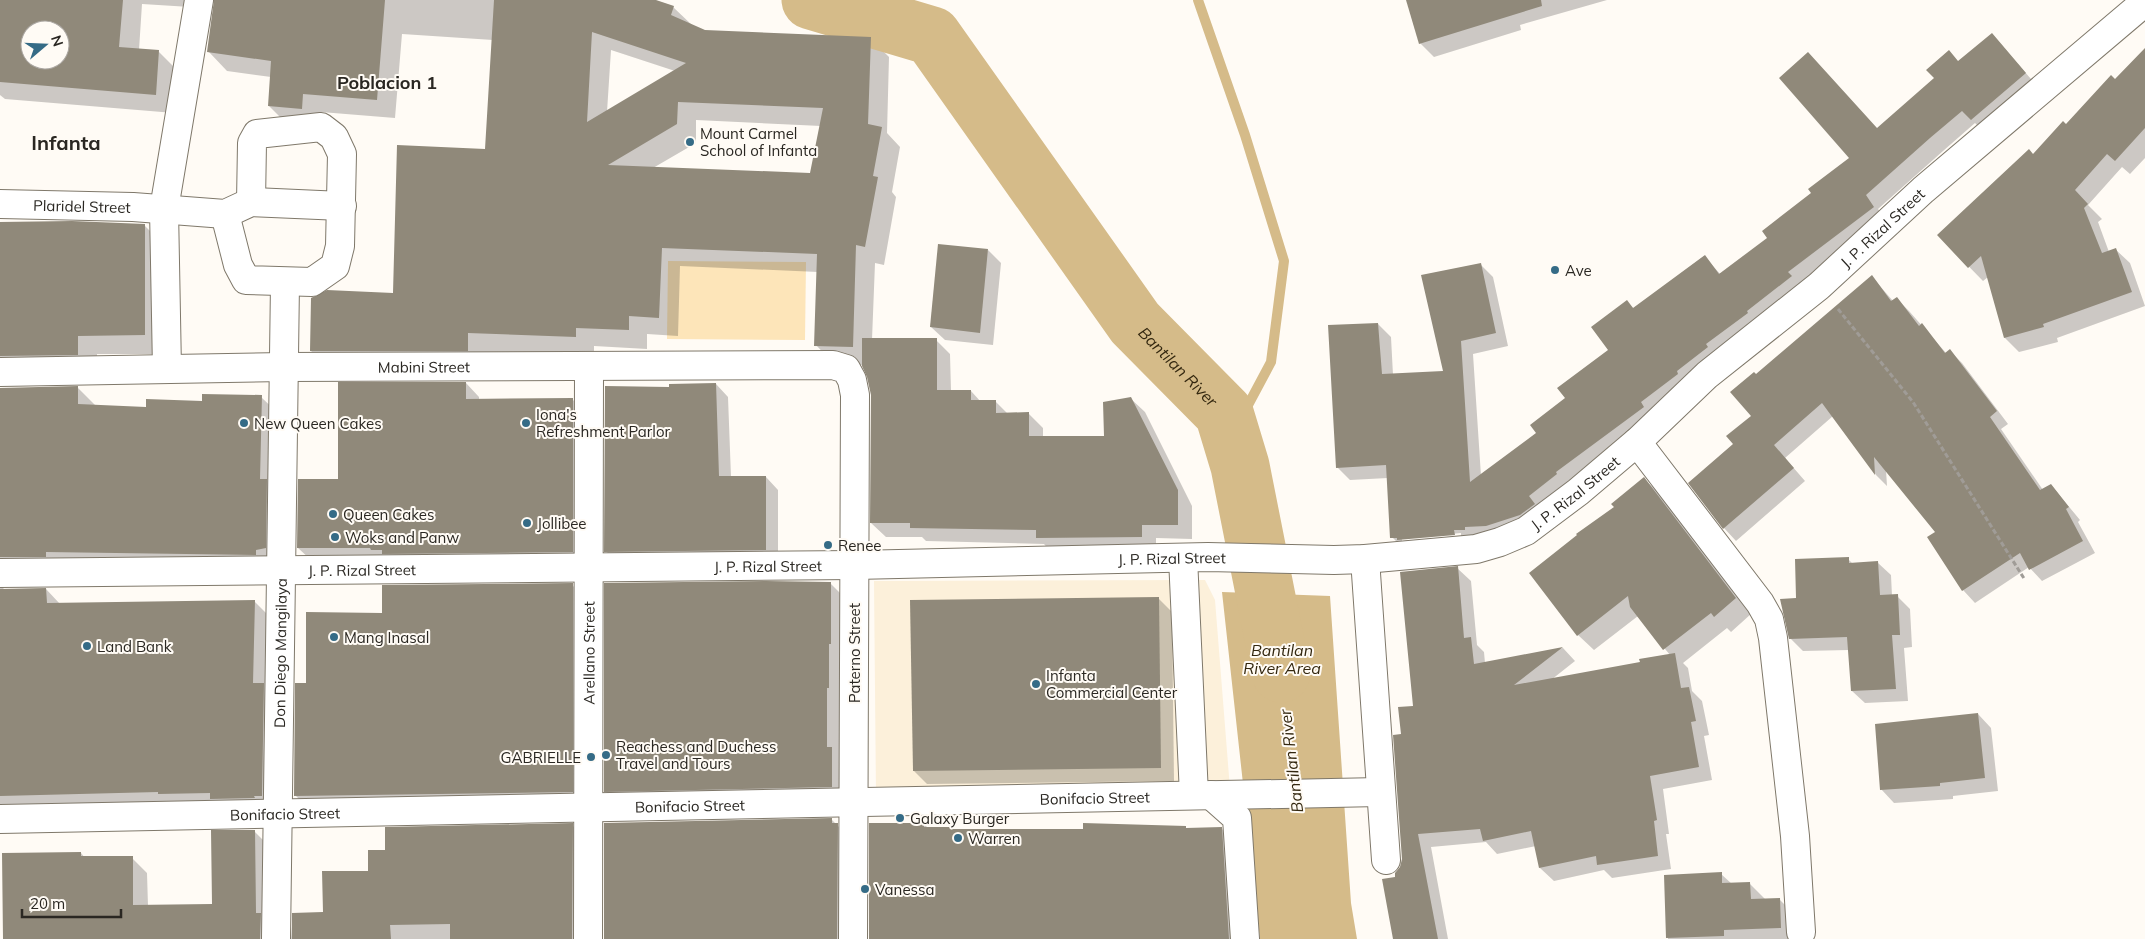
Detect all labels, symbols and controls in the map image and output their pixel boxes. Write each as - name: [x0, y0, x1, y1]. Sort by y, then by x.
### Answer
- north arrow: [20, 20, 70, 70]
- text: N: [47, 33, 68, 49]
- district label: Poblacion 1: [337, 71, 437, 94]
- place label: Mount Carmel School of Infanta: [700, 124, 817, 160]
- district label: Infanta: [31, 130, 101, 155]
- marker: Mount Carmel School of Infanta: [684, 136, 696, 148]
- street label: J. P. Rizal Street: [1836, 184, 1928, 271]
- street label: Plaridel Street: [33, 195, 131, 216]
- place label: Ave: [1565, 261, 1592, 280]
- marker: Ave: [1549, 264, 1561, 276]
- water label: Bantilan River: [1134, 322, 1223, 411]
- street label: Mabini Street: [378, 357, 470, 376]
- place label: Iona's Refreshment Parlor: [536, 405, 670, 441]
- place label: New Queen Cakes: [254, 414, 382, 433]
- marker: New Queen Cakes: [238, 417, 250, 429]
- marker: Iona's Refreshment Parlor: [520, 417, 532, 429]
- street label: J. P. Rizal Street: [1527, 452, 1623, 534]
- place label: Queen Cakes: [343, 505, 434, 524]
- marker: Queen Cakes: [327, 508, 339, 520]
- place label: Jollibee: [537, 514, 587, 533]
- marker: Jollibee: [521, 517, 533, 529]
- place label: Woks and Panw: [345, 528, 459, 547]
- marker: Woks and Panw: [329, 531, 341, 543]
- place label: Renee: [838, 536, 881, 555]
- marker: Renee: [822, 539, 834, 551]
- street label: J. P. Rizal Street: [1118, 547, 1226, 569]
- street label: J. P. Rizal Street: [714, 556, 822, 576]
- street label: J. P. Rizal Street: [308, 560, 416, 580]
- street label: Don Diego Mangilaya: [269, 578, 290, 728]
- street label: Arellano Street: [579, 601, 598, 705]
- street label: Paterno Street: [845, 603, 864, 703]
- place label: Mang Inasal: [344, 628, 429, 647]
- marker: Mang Inasal: [328, 631, 340, 643]
- place label: Land Bank: [97, 637, 172, 656]
- marker: Land Bank: [81, 640, 93, 652]
- water label: Bantilan River Area: [1243, 640, 1321, 678]
- place label: Infanta Commercial Center: [1046, 666, 1178, 702]
- marker: Infanta Commercial Center: [1030, 678, 1042, 690]
- water label: Bantilan River: [1275, 707, 1307, 814]
- place label: Reachess and Duchess Travel and Tours: [616, 737, 776, 773]
- place label: GABRIELLE: [501, 748, 581, 767]
- marker: Reachess and Duchess Travel and Tours: [600, 749, 612, 761]
- marker: GABRIELLE: [585, 751, 597, 763]
- street label: Bonifacio Street: [1039, 787, 1150, 808]
- street label: Bonifacio Street: [635, 795, 745, 816]
- street label: Bonifacio Street: [230, 803, 340, 824]
- place label: Galaxy Burger: [910, 809, 1010, 828]
- marker: Galaxy Burger: [894, 812, 906, 824]
- place label: Warren: [968, 829, 1021, 848]
- marker: Warren: [952, 832, 964, 844]
- place label: Vanessa: [875, 880, 934, 899]
- marker: Vanessa: [859, 883, 871, 895]
- scale bar: [22, 886, 121, 918]
- text: 20 m: [30, 894, 65, 913]

